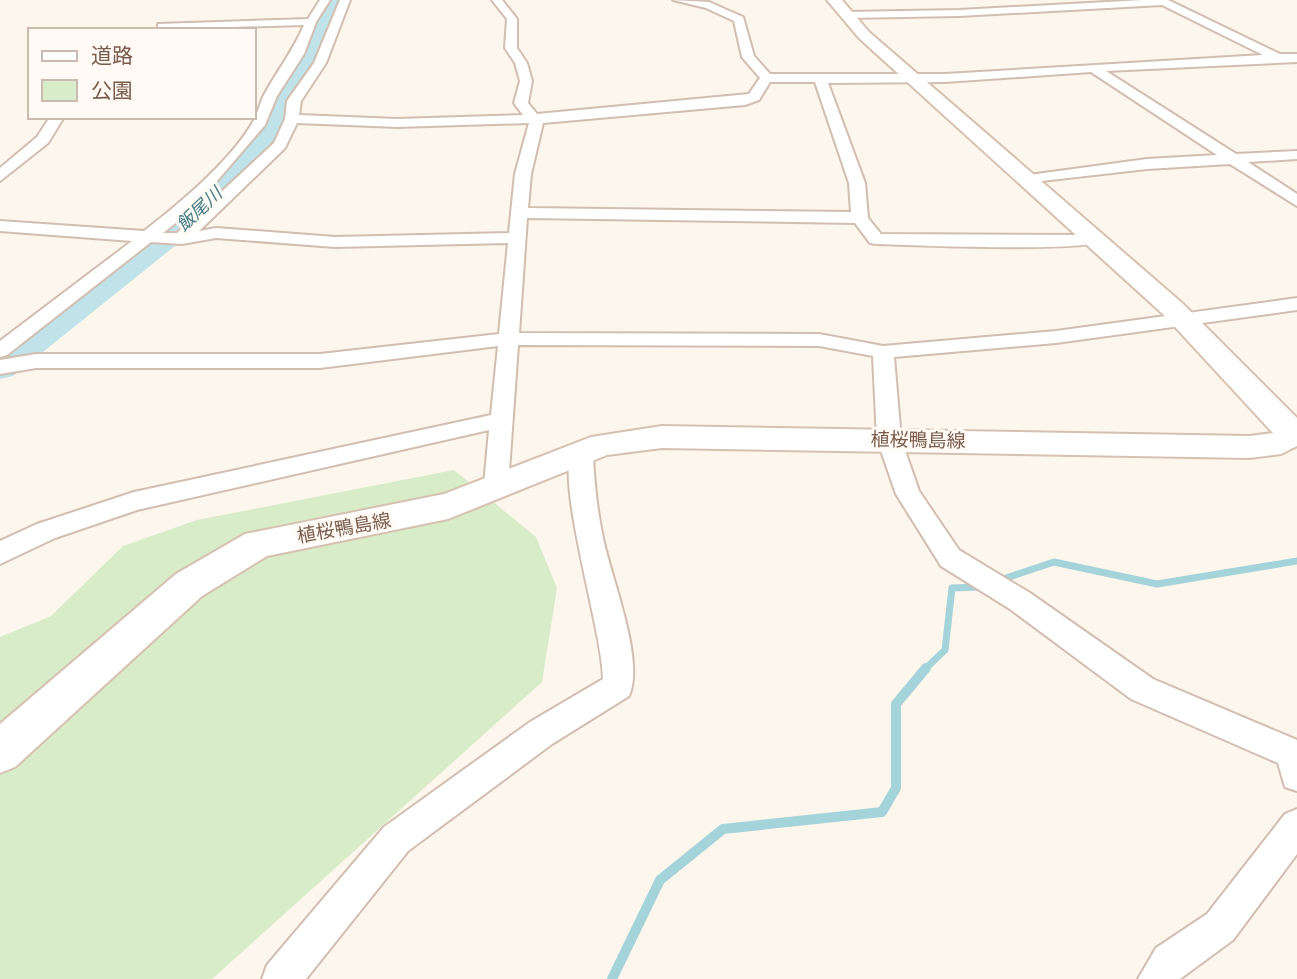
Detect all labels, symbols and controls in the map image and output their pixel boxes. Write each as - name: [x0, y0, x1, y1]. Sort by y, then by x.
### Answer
- legend: [28, 28, 256, 119]
- text: 道路: [91, 43, 133, 68]
- text: 公園: [91, 78, 133, 103]
- water label: 飯尾川: [172, 182, 227, 235]
- street label: 植桜鴨島線: [870, 428, 966, 452]
- street label: 植桜鴨島線: [295, 508, 393, 548]

